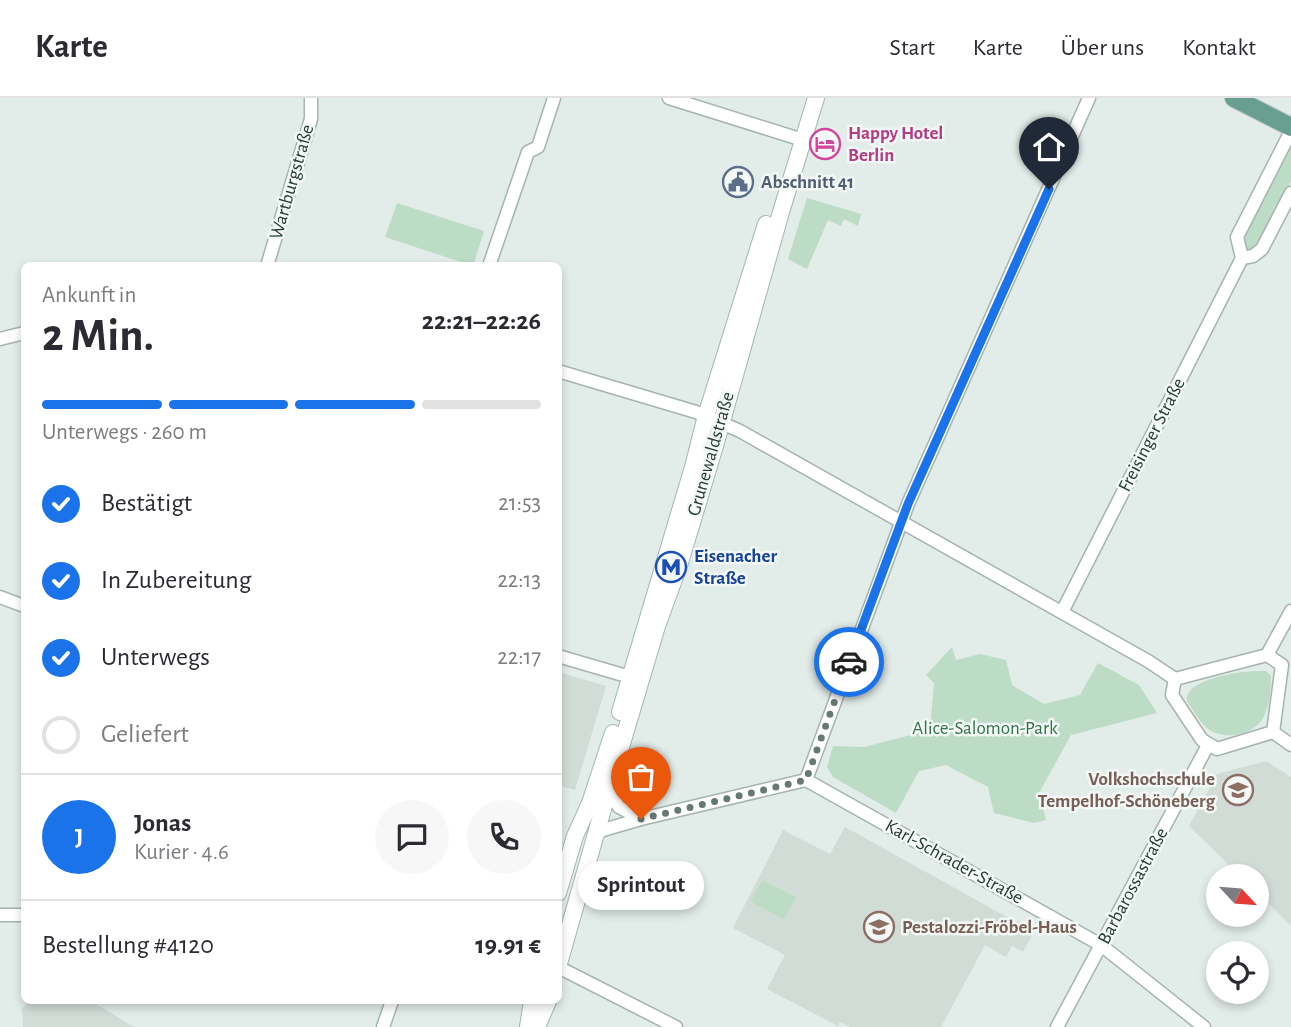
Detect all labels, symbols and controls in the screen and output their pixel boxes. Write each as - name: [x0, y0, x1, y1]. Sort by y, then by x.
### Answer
- text: Karte: [35, 31, 108, 64]
- text: Start: [890, 36, 935, 60]
- text: Karte: [973, 36, 1023, 60]
- text: Über uns: [1061, 36, 1144, 60]
- text: Kontakt: [1182, 36, 1256, 60]
- pin: [1019, 117, 1079, 189]
- street label: Wartburgstraße: [267, 122, 317, 242]
- place label: Happy Hotel Berlin: [848, 124, 943, 165]
- hotel icon: Happy Hotel Berlin: [808, 127, 842, 161]
- icon: home: [1030, 128, 1068, 166]
- public building icon: Abschnitt 41: [721, 165, 755, 199]
- place label: Abschnitt 41: [761, 173, 854, 192]
- text: Ankunft in: [42, 284, 136, 307]
- text: 22:21–22:26: [422, 308, 541, 334]
- text: 2 Min.: [42, 313, 154, 359]
- street label: Freisinger Straße: [1115, 375, 1189, 495]
- street label: Grunewaldstraße: [684, 390, 738, 518]
- text: Unterwegs · 260 m: [42, 421, 207, 444]
- icon: check: [42, 485, 80, 523]
- text: Bestätigt: [101, 490, 192, 516]
- text: 21:53: [498, 492, 541, 515]
- place label: Eisenacher Straße: [694, 547, 777, 588]
- metro station icon: Eisenacher Straße: [654, 550, 688, 584]
- icon: check: [42, 562, 80, 600]
- text: In Zubereitung: [101, 567, 251, 593]
- text: 22:13: [497, 569, 541, 592]
- courier: [814, 627, 884, 697]
- icon: check: [42, 639, 80, 677]
- icon: car: [830, 643, 868, 681]
- text: Unterwegs: [101, 644, 210, 670]
- text: 22:17: [497, 646, 541, 669]
- park label: Alice-Salomon-Park: [912, 719, 1058, 738]
- text: Geliefert: [101, 721, 189, 747]
- pin: [611, 747, 671, 819]
- icon: bag: [622, 758, 660, 796]
- place label: Volkshochschule Tempelhof-Schöneberg: [1038, 770, 1215, 811]
- school or university icon: Volkshochschule Tempelhof-Schöneberg: [1221, 773, 1255, 807]
- button: chat: [375, 800, 449, 874]
- button: phone: [467, 800, 541, 874]
- text: Jonas: [134, 810, 191, 836]
- street label: Karl-Schrader-Straße: [882, 816, 1026, 908]
- text: J: [75, 824, 83, 850]
- street label: Barbarossastraße: [1094, 825, 1172, 947]
- text: Kurier · 4.6: [134, 841, 229, 864]
- callout: Sprintout: [578, 861, 704, 910]
- north arrow: [1206, 864, 1269, 928]
- map controls: [1206, 864, 1269, 1004]
- text: Sprintout: [597, 874, 685, 897]
- school or university icon: Pestalozzi-Fröbel-Haus: [862, 910, 896, 944]
- place label: Pestalozzi-Fröbel-Haus: [902, 918, 1077, 937]
- text: Bestellung #4120: [42, 932, 214, 958]
- text: 19.91 €: [475, 932, 541, 958]
- button: locate: [1206, 941, 1269, 1004]

